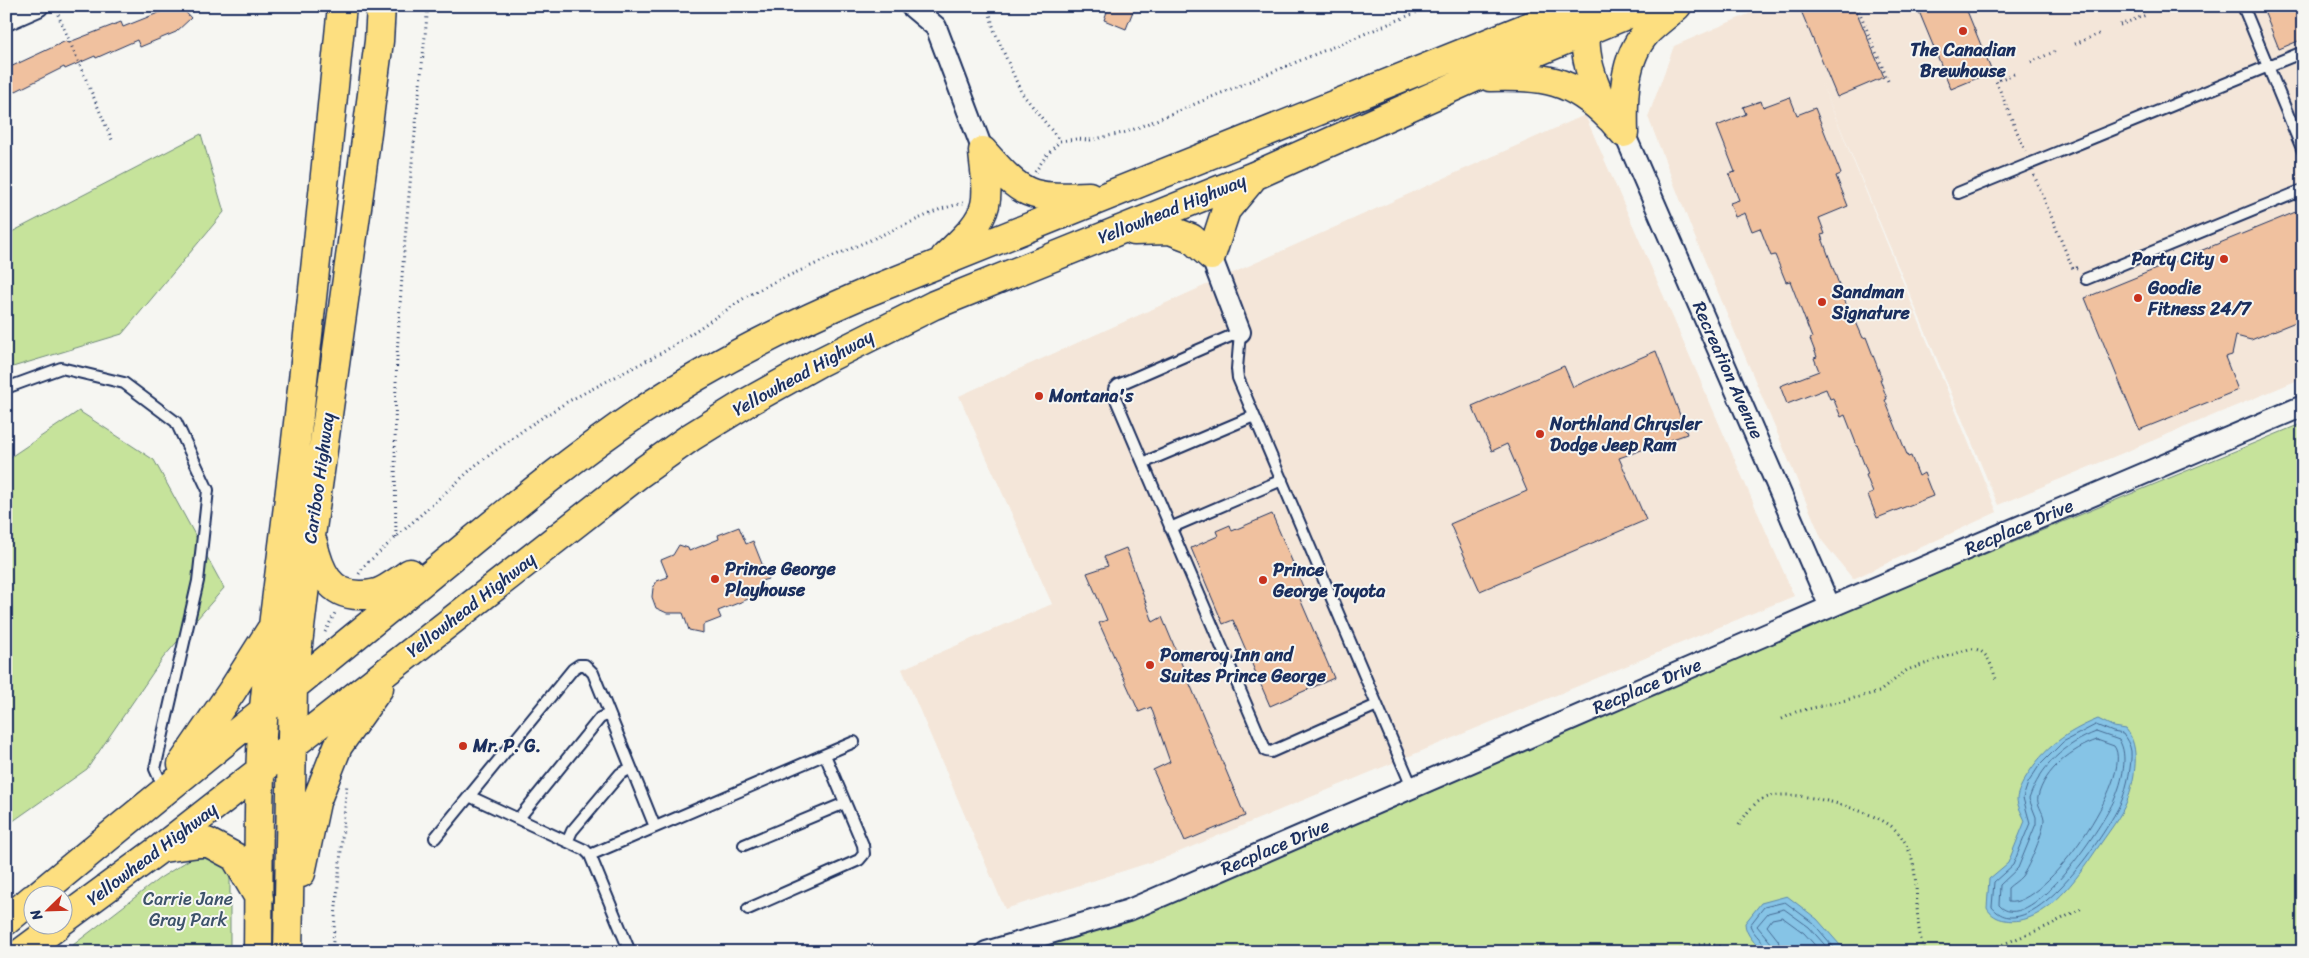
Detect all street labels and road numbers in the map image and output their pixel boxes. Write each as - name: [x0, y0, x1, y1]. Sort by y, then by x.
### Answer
- street label: Yellowhead Highway: [1093, 164, 1252, 253]
- street label: Recreation Avenue: [1683, 296, 1773, 444]
- street label: Yellowhead Highway: [726, 320, 880, 425]
- street label: Cariboo Highway: [294, 410, 344, 546]
- street label: Recplace Drive: [1959, 490, 2079, 564]
- street label: Yellowhead Highway: [399, 543, 543, 666]
- street label: Recplace Drive: [1587, 649, 1707, 723]
- street label: Yellowhead Highway: [80, 793, 225, 914]
- street label: Recplace Drive: [1215, 810, 1335, 884]

